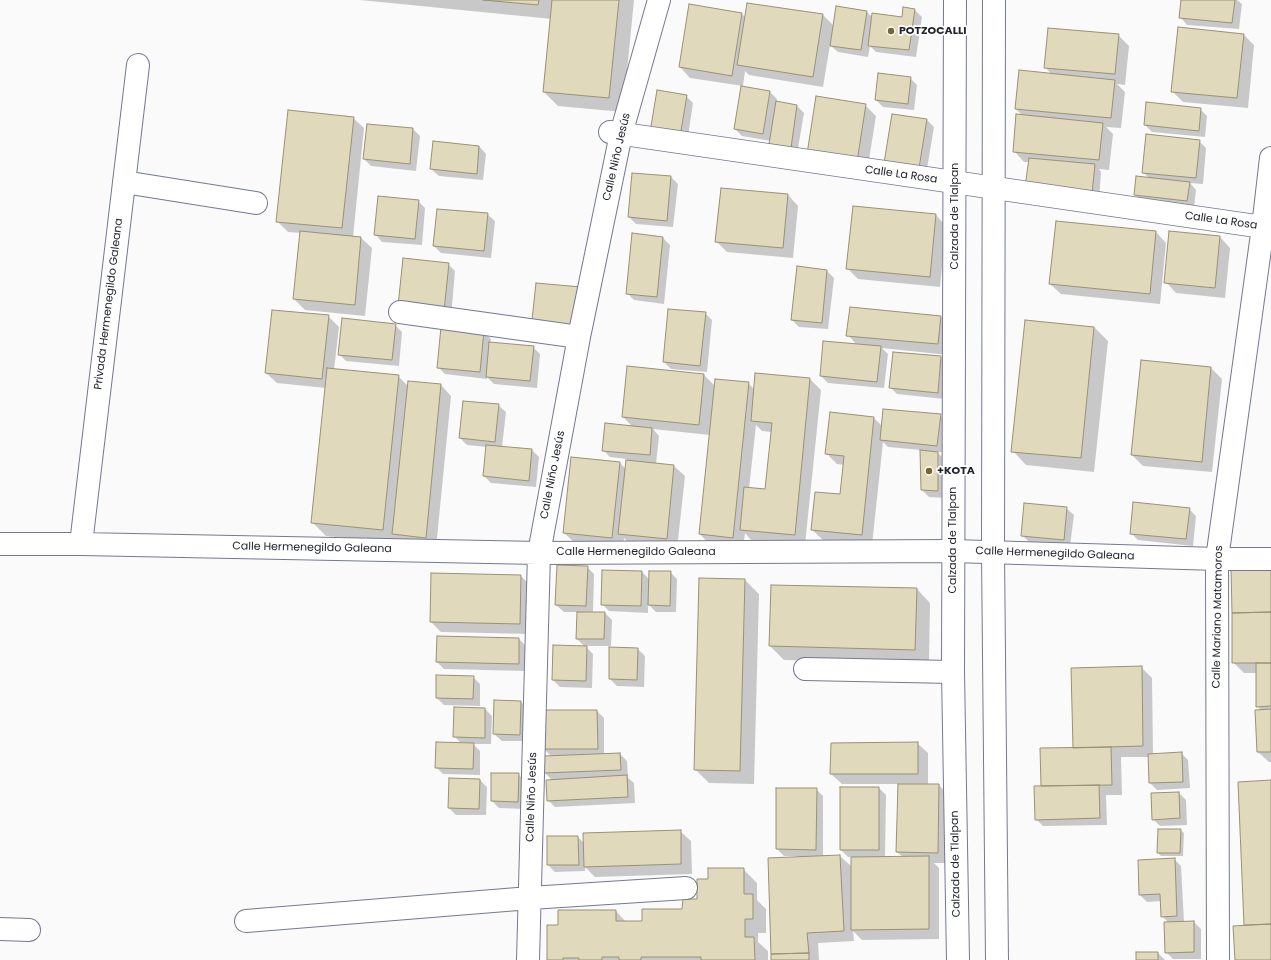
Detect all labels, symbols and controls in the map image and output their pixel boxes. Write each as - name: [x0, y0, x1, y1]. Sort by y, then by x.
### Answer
- place label: POTZOCALLI: [899, 24, 966, 38]
- marker: POTZOCALLI: [886, 26, 896, 36]
- street label: Calle Niño Jesús: [600, 112, 634, 202]
- street label: Calle La Rosa: [864, 163, 938, 187]
- street label: Calzada de Tlalpan: [948, 163, 962, 269]
- street label: Calle La Rosa: [1184, 209, 1258, 233]
- street label: Privada Hermenegildo Galeana: [92, 217, 126, 391]
- street label: Calle Niño Jesús: [538, 430, 568, 520]
- place label: +KOTA: [937, 464, 975, 478]
- marker: +KOTA: [924, 466, 934, 476]
- street label: Calzada de Tlalpan: [946, 487, 960, 593]
- street label: Calle Hermenegildo Galeana: [232, 540, 392, 556]
- street label: Calle Hermenegildo Galeana: [556, 545, 716, 559]
- street label: Calle Hermenegildo Galeana: [975, 545, 1135, 563]
- street label: Calle Mariano Matamoros: [1210, 545, 1226, 689]
- street label: Calle Niño Jesús: [524, 752, 540, 842]
- street label: Calzada de Tlalpan: [948, 810, 964, 918]

